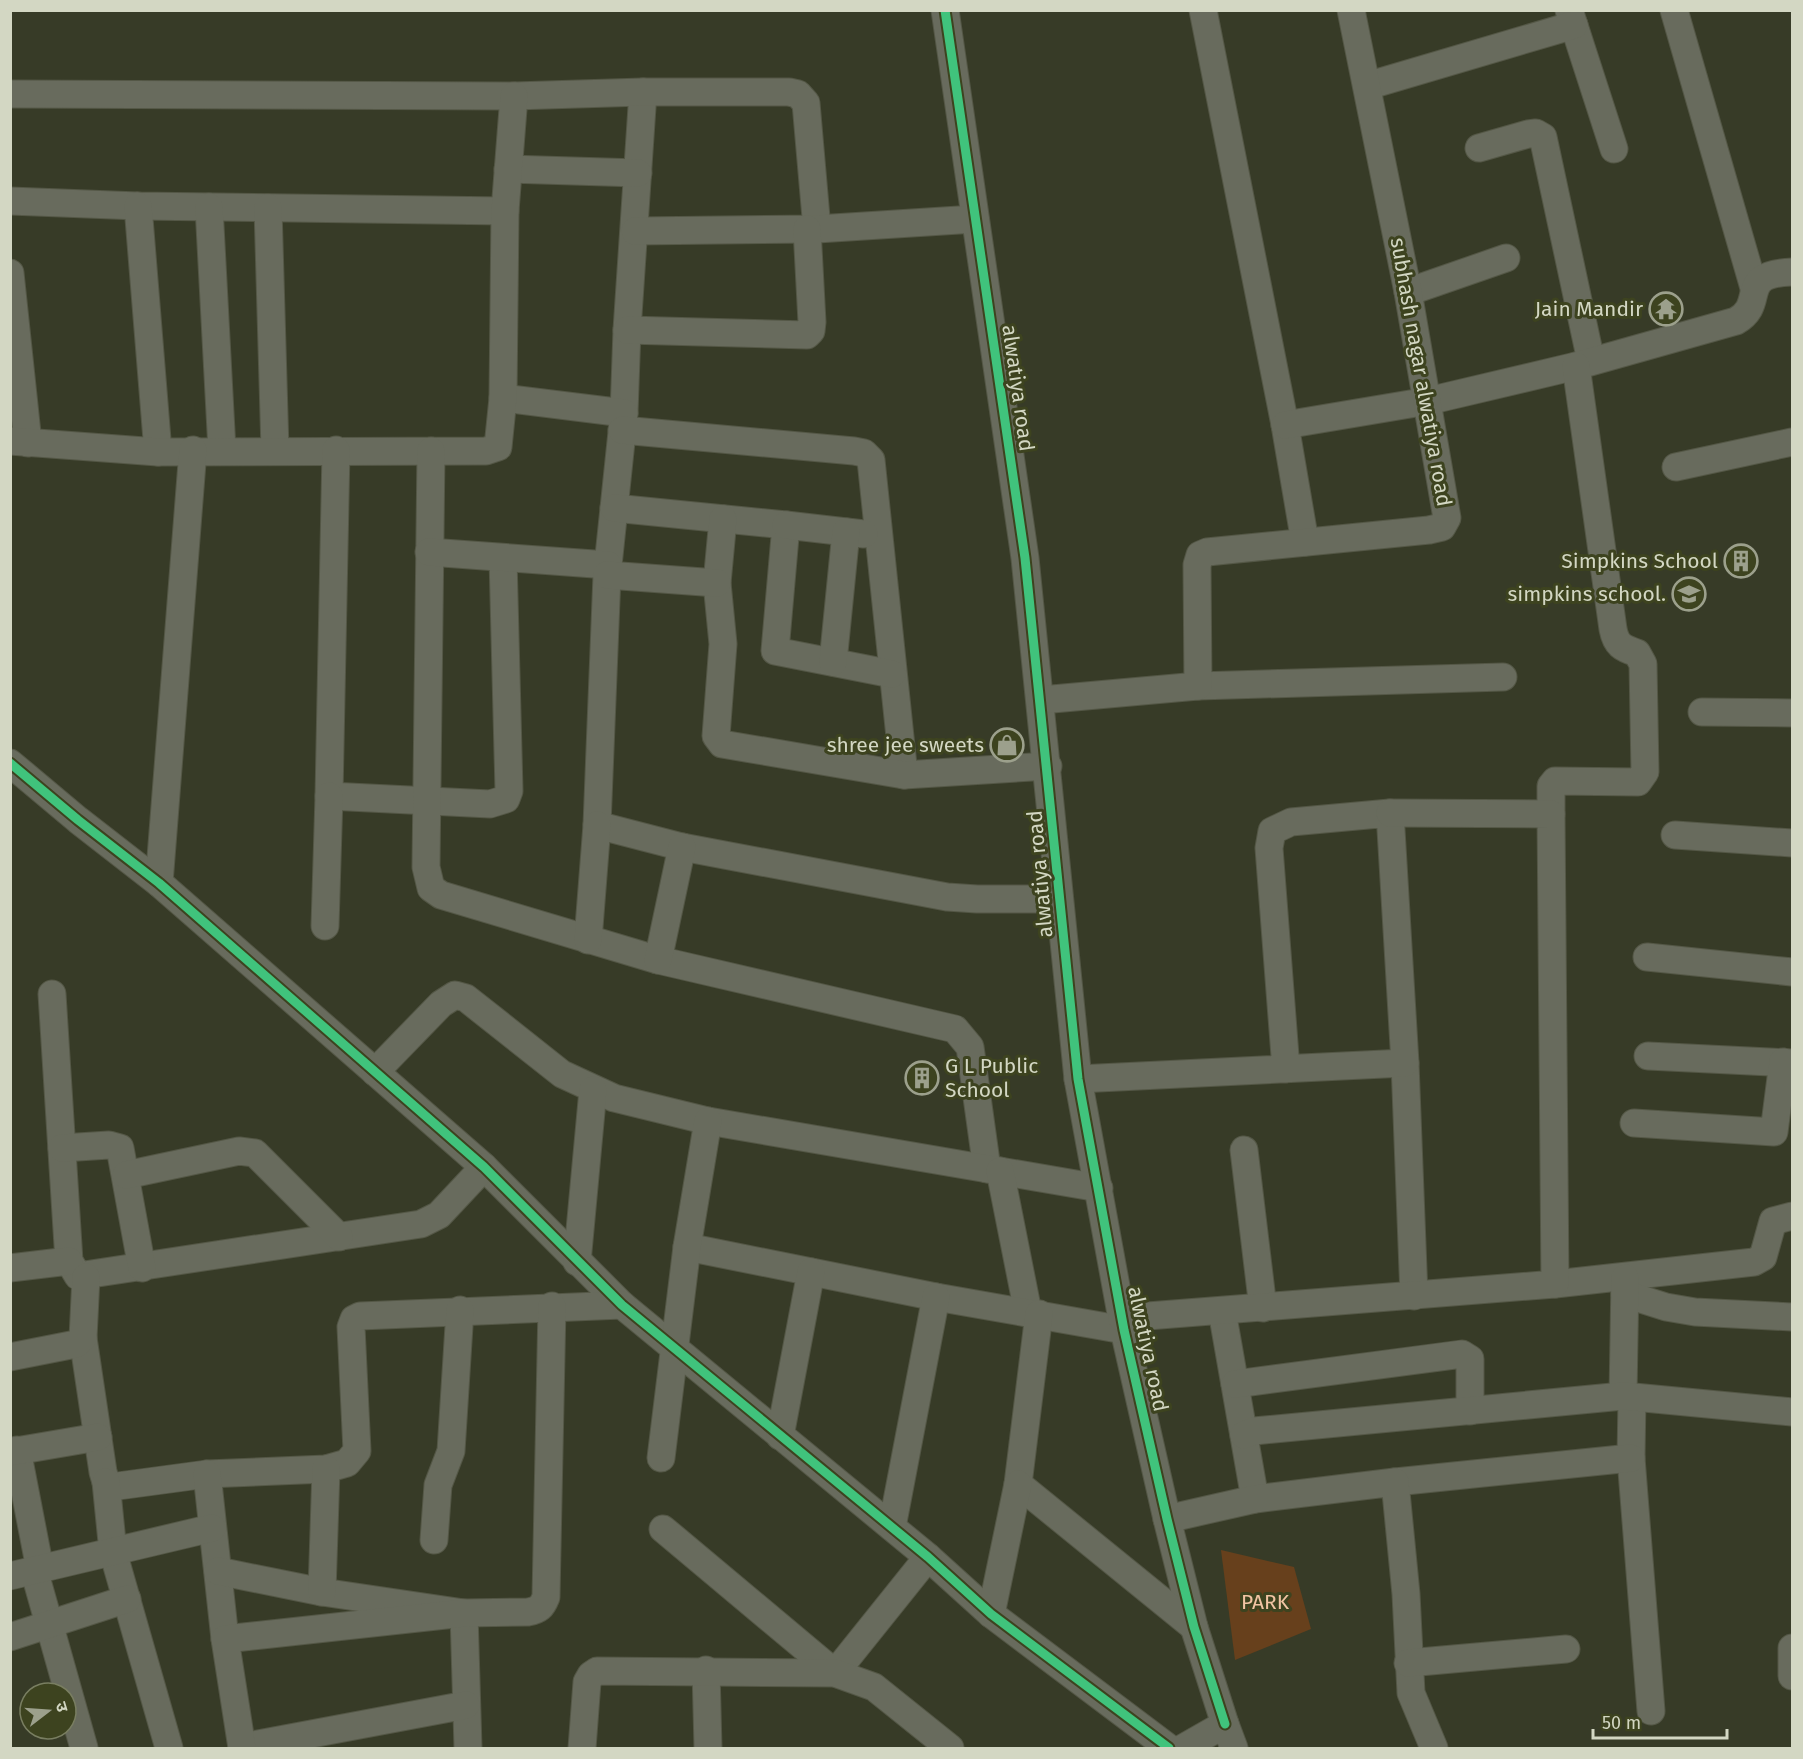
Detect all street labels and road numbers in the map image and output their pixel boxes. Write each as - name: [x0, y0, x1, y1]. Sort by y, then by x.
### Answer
- street label: subhash nagar alwatiya road: [1385, 236, 1457, 508]
- street label: alwatiya road: [996, 323, 1040, 453]
- street label: alwatiya road: [1021, 809, 1059, 939]
- street label: alwatiya road: [1122, 1284, 1174, 1414]

